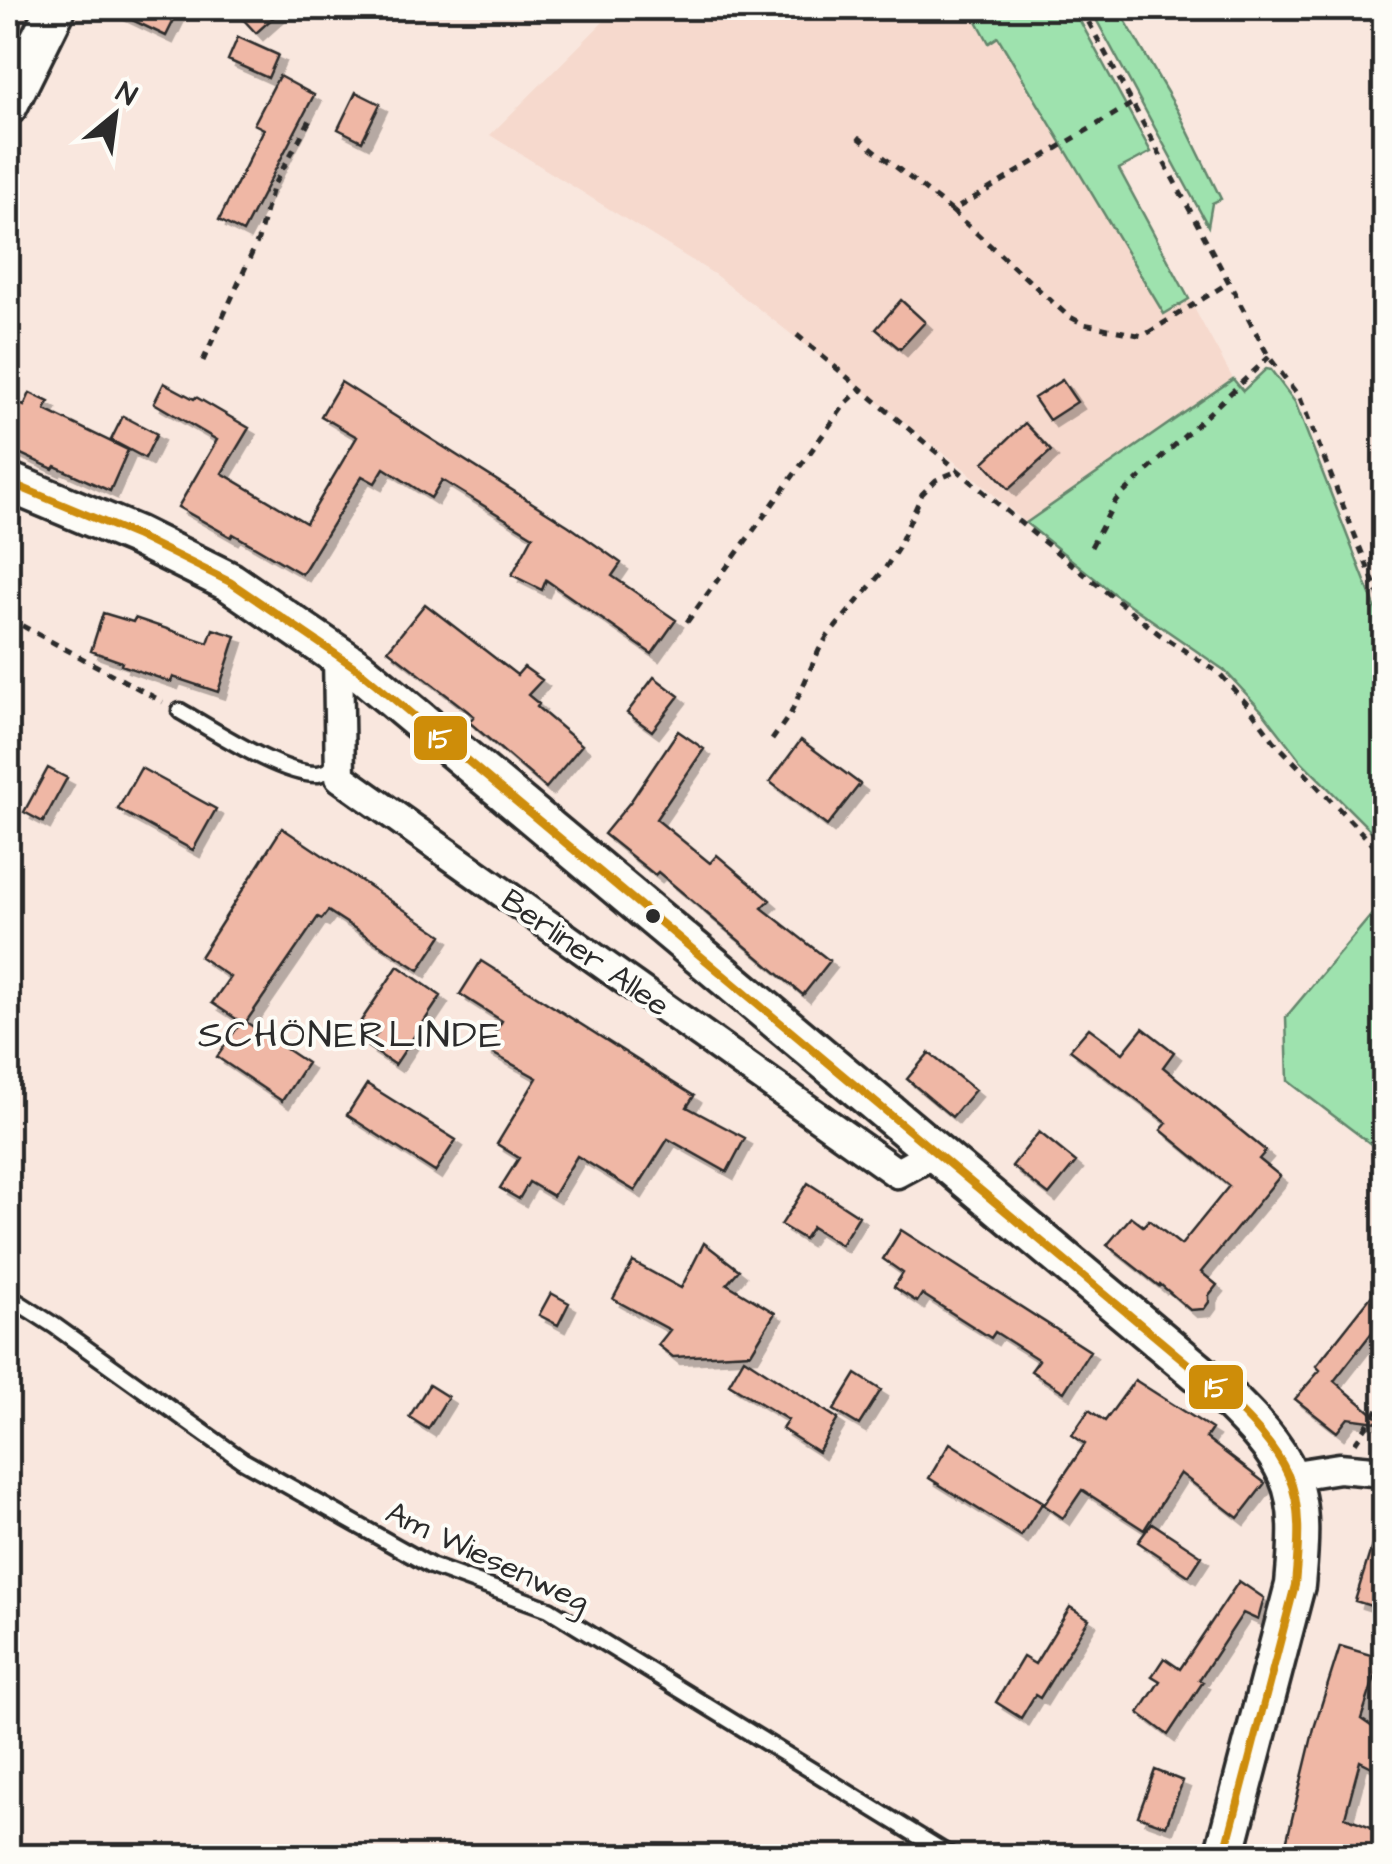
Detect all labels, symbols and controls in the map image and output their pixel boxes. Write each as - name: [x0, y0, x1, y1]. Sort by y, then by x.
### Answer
- north arrow: [65, 65, 165, 165]
- text: N: [109, 73, 144, 116]
- line badge: 15: [412, 714, 469, 762]
- text: 15: [428, 720, 453, 759]
- street label: Berliner Allee: [492, 878, 679, 1028]
- unlabelled marker: [643, 906, 663, 926]
- district label: SCHÖNERLINDE: [198, 1010, 504, 1062]
- line badge: 15: [1187, 1363, 1245, 1411]
- text: 15: [1204, 1369, 1229, 1408]
- street label: Am Wiesenweg: [378, 1491, 596, 1624]

